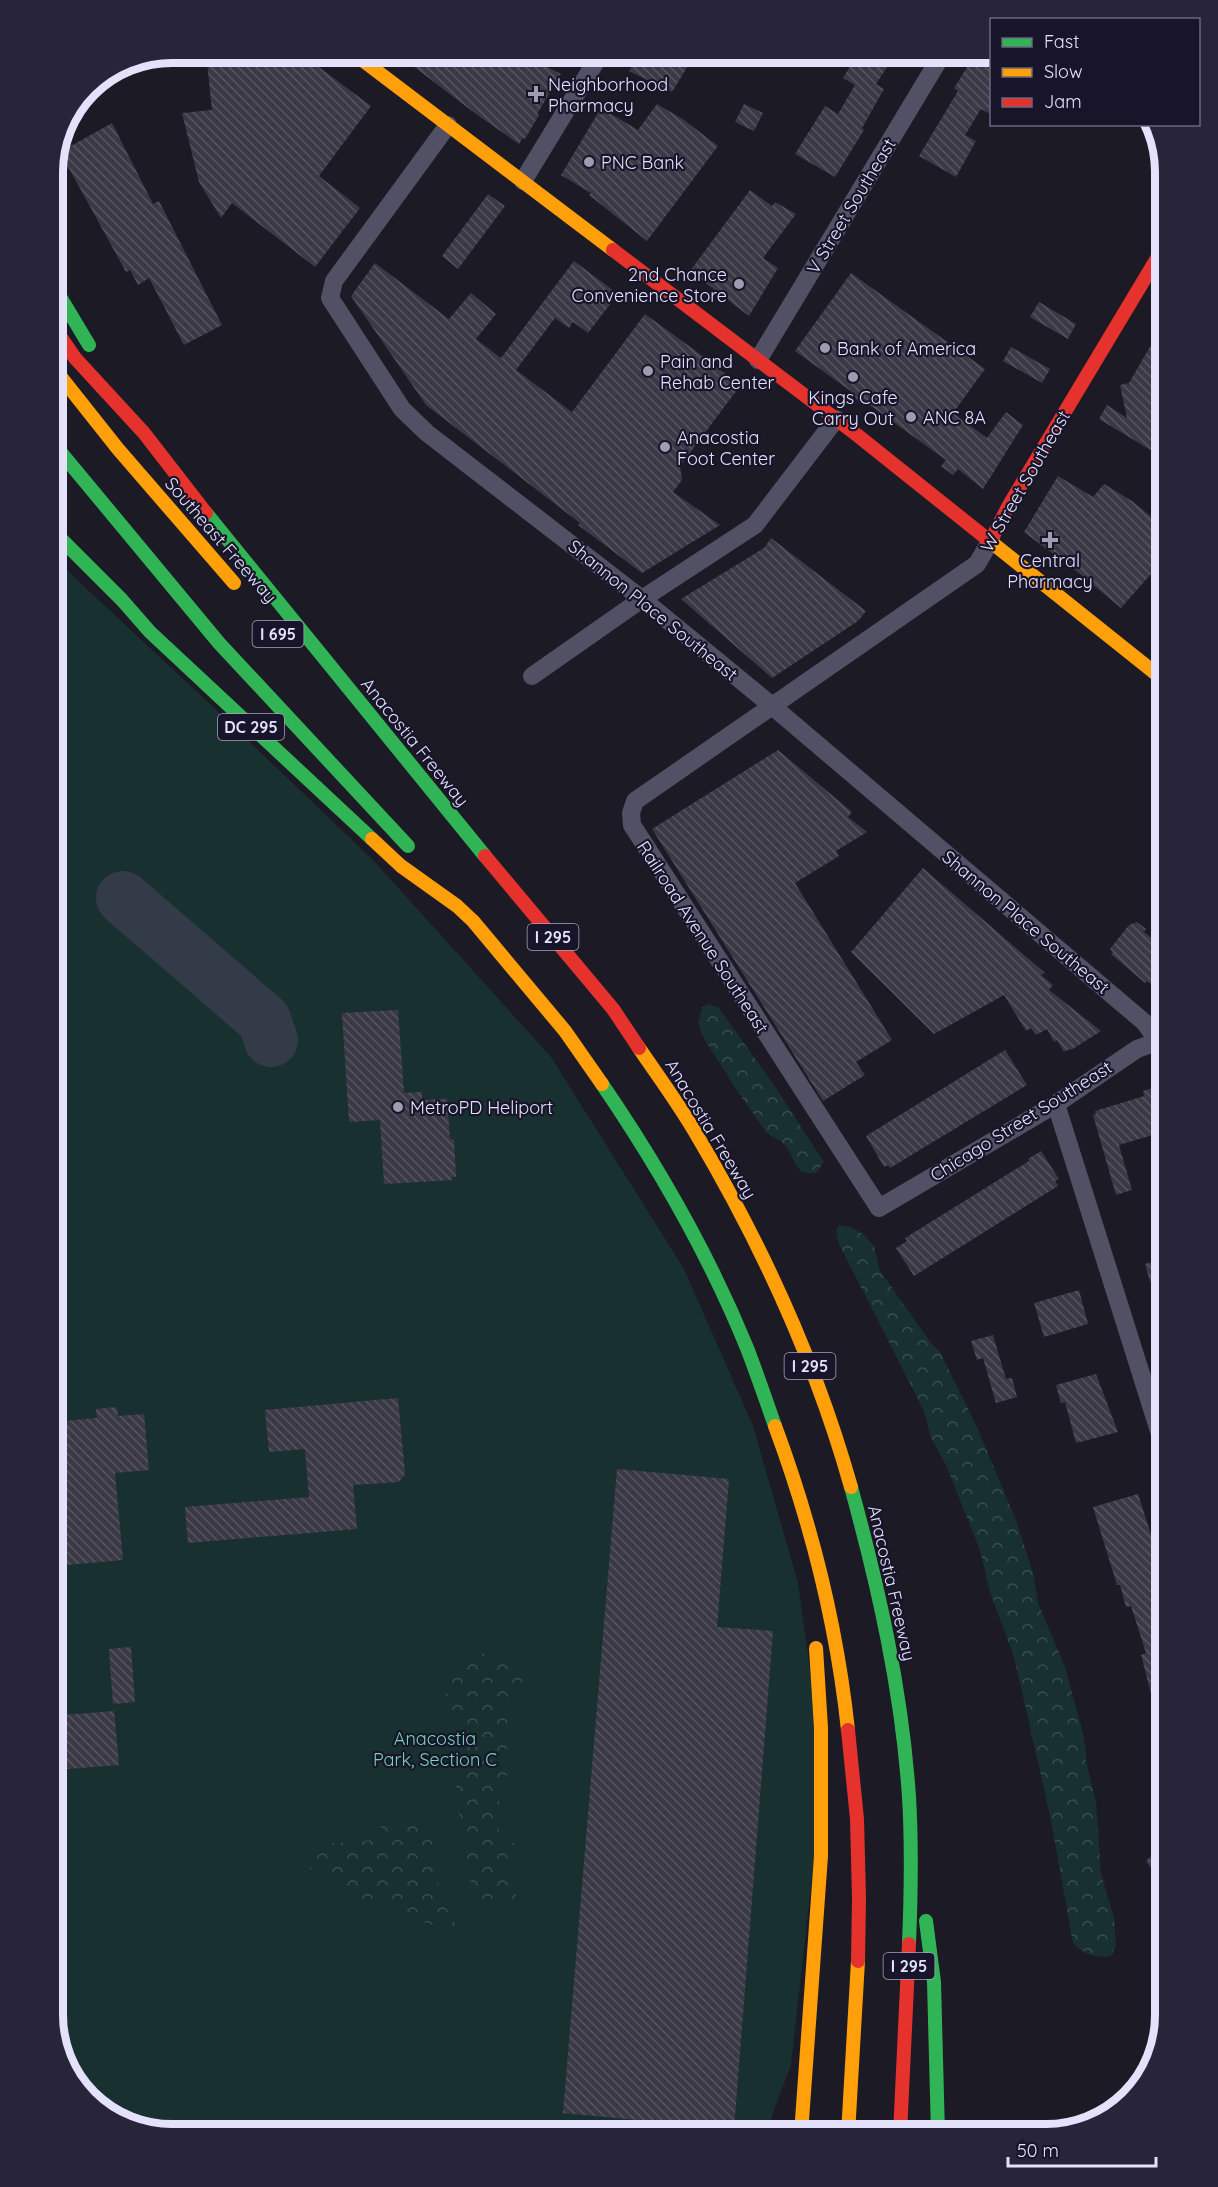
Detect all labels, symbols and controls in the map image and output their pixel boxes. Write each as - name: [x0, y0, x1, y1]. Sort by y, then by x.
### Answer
- legend: [990, 18, 1200, 126]
- text: Fast: [1044, 30, 1079, 53]
- text: Slow: [1044, 60, 1082, 83]
- place label: Neighborhood Pharmacy: [548, 73, 668, 117]
- marker: Neighborhood Pharmacy: [529, 87, 543, 101]
- text: Jam: [1044, 90, 1082, 113]
- street label: V Street Southeast: [801, 134, 901, 278]
- place label: PNC Bank: [601, 151, 684, 174]
- marker: PNC Bank: [582, 155, 596, 169]
- place label: 2nd Chance Convenience Store: [572, 263, 727, 307]
- marker: 2nd Chance Convenience Store: [732, 277, 746, 291]
- place label: Bank of America: [837, 337, 976, 360]
- marker: Bank of America: [818, 341, 832, 355]
- place label: Pain and Rehab Center: [660, 350, 775, 394]
- marker: Pain and Rehab Center: [641, 364, 655, 378]
- marker: Kings Cafe Carry Out: [846, 370, 860, 384]
- place label: Kings Cafe Carry Out: [808, 386, 898, 430]
- place label: ANC 8A: [923, 406, 986, 429]
- street label: W Street Southeast: [975, 406, 1075, 556]
- marker: ANC 8A: [904, 410, 918, 424]
- place label: Anacostia Foot Center: [677, 426, 775, 470]
- marker: Anacostia Foot Center: [658, 440, 672, 454]
- street label: Southeast Freeway: [160, 472, 282, 608]
- marker: Central Pharmacy: [1043, 533, 1057, 547]
- street label: Shannon Place Southeast: [564, 534, 742, 686]
- place label: Central Pharmacy: [1007, 549, 1093, 593]
- road number: I 695: [252, 621, 304, 647]
- street label: Anacostia Freeway: [356, 673, 474, 811]
- road number: DC 295: [218, 714, 284, 740]
- street label: Railroad Avenue Southeast: [632, 836, 774, 1038]
- street label: Shannon Place Southeast: [938, 845, 1114, 999]
- road number: I 295: [528, 924, 578, 950]
- street label: Anacostia Freeway: [660, 1055, 762, 1203]
- street label: Chicago Street Southeast: [926, 1056, 1116, 1186]
- place label: MetroPD Heliport: [410, 1096, 553, 1119]
- marker: MetroPD Heliport: [391, 1100, 405, 1114]
- road number: I 295: [784, 1353, 836, 1379]
- street label: Anacostia Freeway: [863, 1503, 921, 1663]
- park label: Anacostia Park, Section C: [373, 1727, 497, 1771]
- road number: I 295: [884, 1953, 934, 1979]
- scale bar: [1008, 2130, 1156, 2168]
- text: 50 m: [1017, 2139, 1059, 2162]

